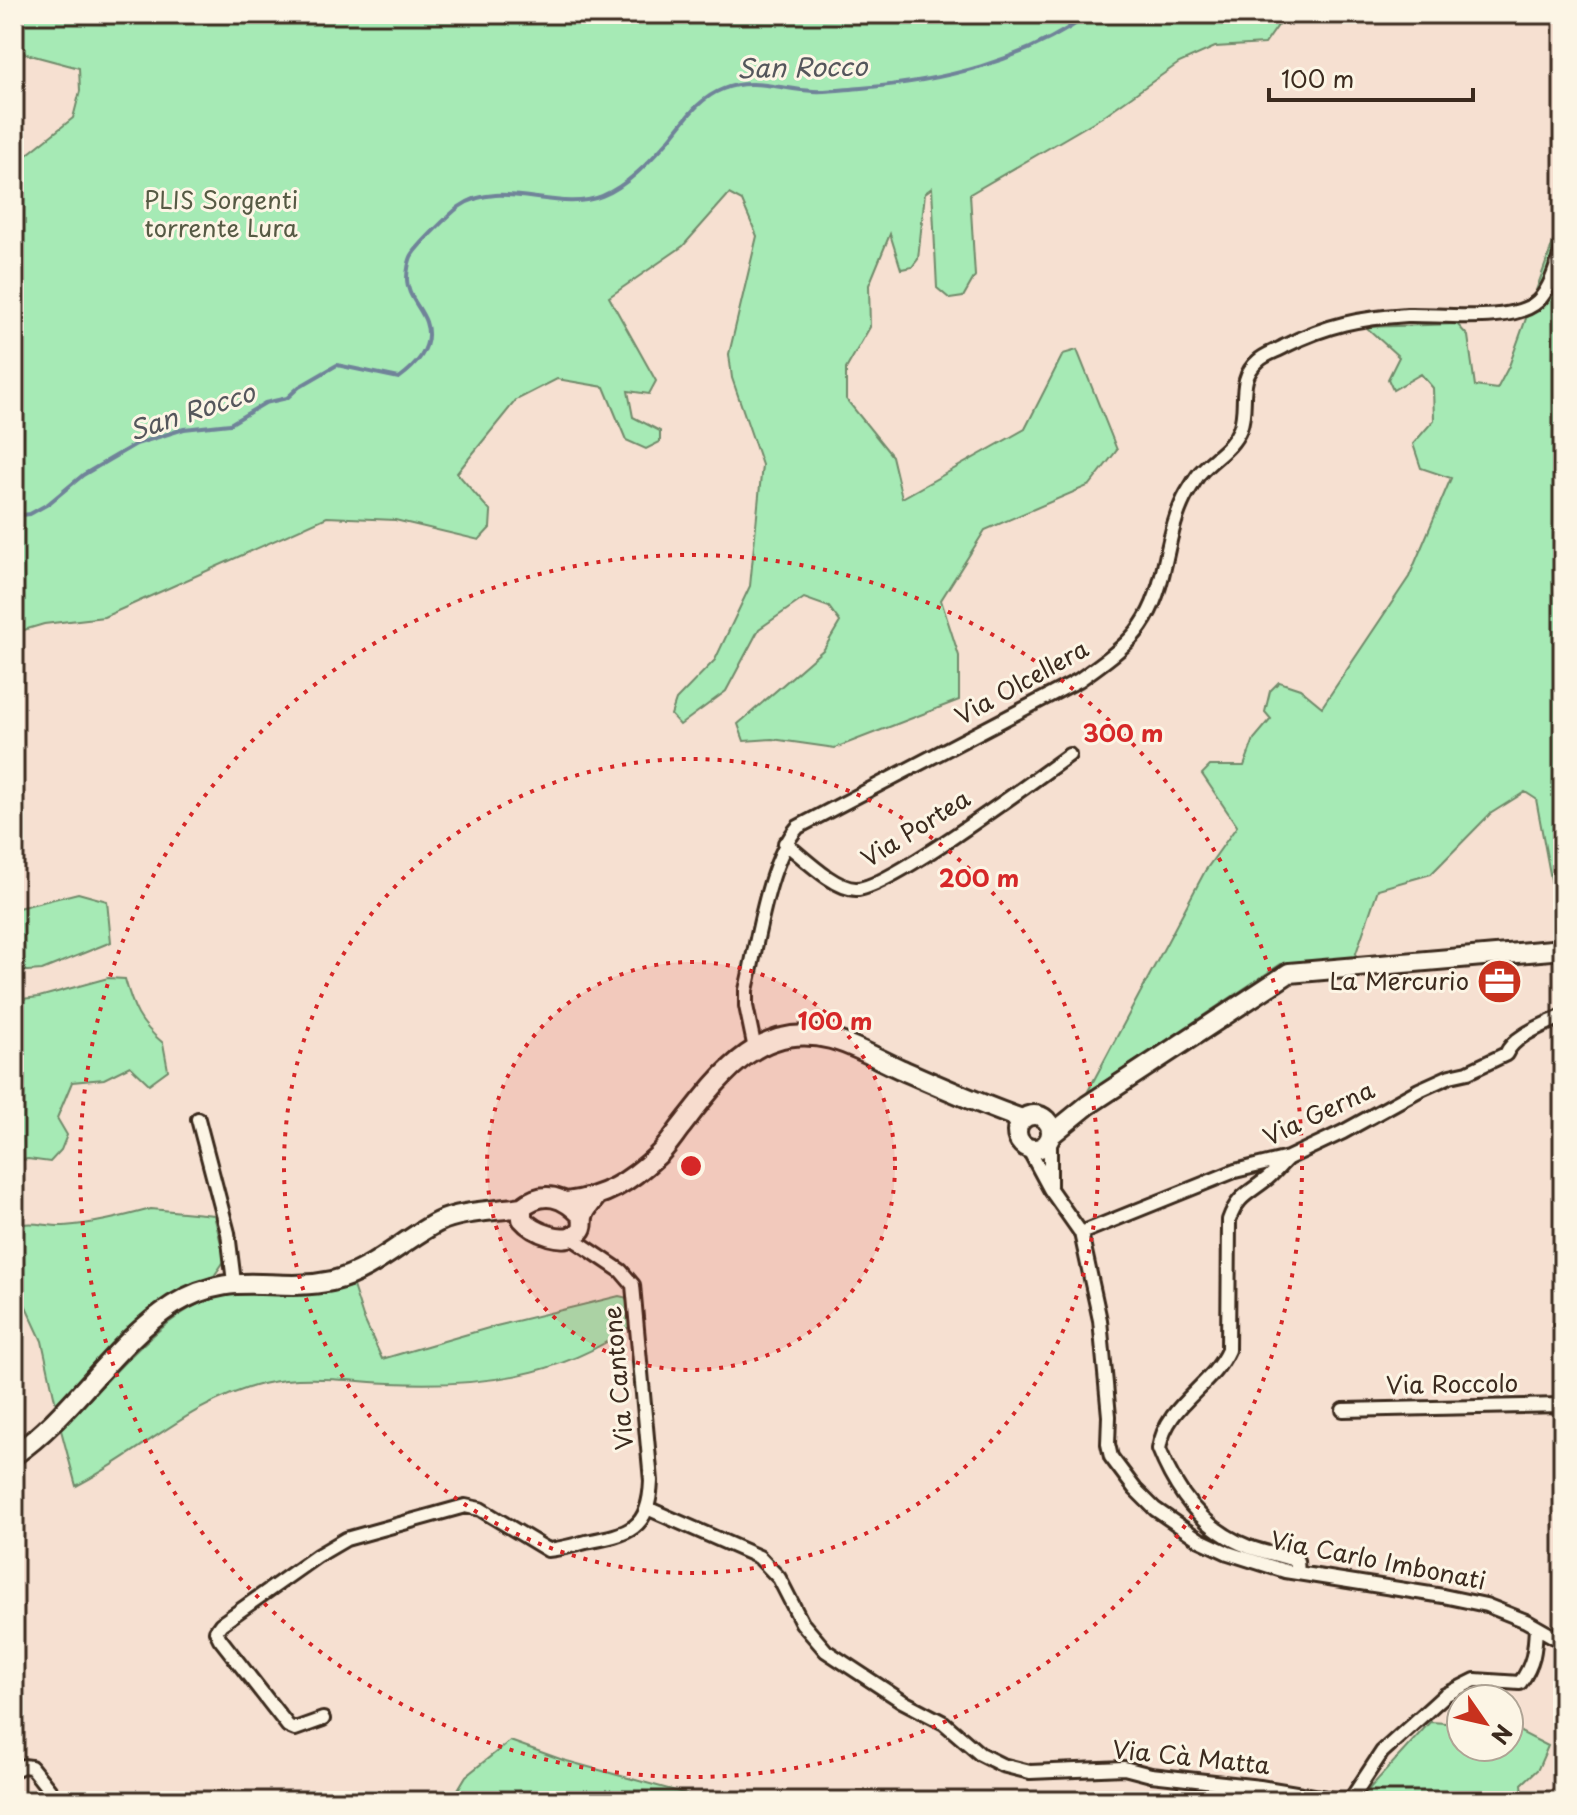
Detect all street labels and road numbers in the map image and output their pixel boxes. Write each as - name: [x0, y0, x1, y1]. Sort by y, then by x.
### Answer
- street label: Via Olcellera: [948, 630, 1095, 733]
- street label: Via Portea: [853, 779, 977, 875]
- street label: Via Gerna: [1257, 1071, 1380, 1154]
- street label: Via Cantone: [593, 1305, 641, 1452]
- street label: Via Roccolo: [1385, 1364, 1518, 1402]
- street label: Via Carlo Imbonati: [1268, 1521, 1489, 1598]
- street label: Via Cà Matta: [1111, 1730, 1272, 1782]

